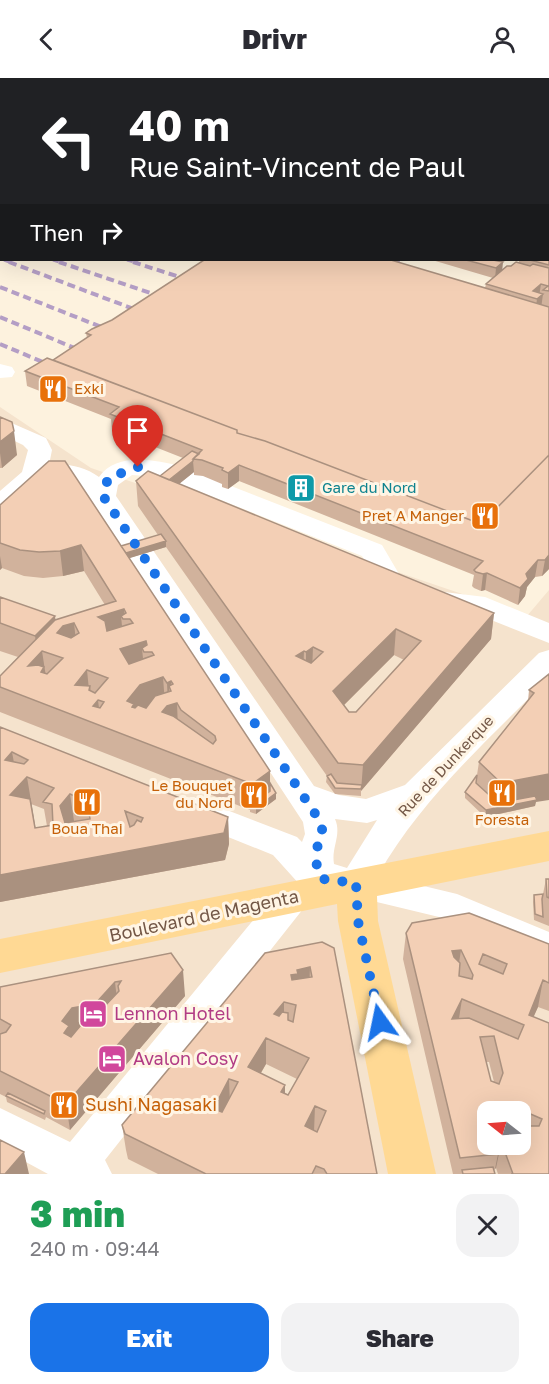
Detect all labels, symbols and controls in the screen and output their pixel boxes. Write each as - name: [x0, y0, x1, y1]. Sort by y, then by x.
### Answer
- icon: back: [30, 23, 63, 56]
- text: Drivr: [242, 23, 307, 55]
- icon: person: [486, 23, 519, 56]
- text: 40 m: [129, 100, 230, 150]
- icon: left: [30, 102, 108, 180]
- text: Rue Saint-Vincent de Paul: [129, 151, 465, 183]
- icon: right: [95, 216, 128, 249]
- text: Then: [30, 219, 83, 246]
- restaurant icon: Exki: [37, 373, 69, 405]
- place label: Exki: [74, 379, 104, 397]
- pin: [112, 405, 163, 467]
- icon: arrive: [121, 414, 154, 447]
- building icon: Gare du Nord: [285, 472, 317, 504]
- place label: Gare du Nord: [322, 478, 417, 496]
- restaurant icon: Pret A Manger: [469, 500, 501, 532]
- place label: Pret A Manger: [362, 506, 464, 524]
- street label: Rue de Dunkerque: [394, 711, 497, 820]
- place label: Le Bouquet du Nord: [151, 776, 233, 811]
- restaurant icon: Foresta: [486, 777, 518, 809]
- restaurant icon: Le Bouquet du Nord: [238, 779, 270, 811]
- restaurant icon: Boua Thai: [71, 786, 103, 818]
- place label: Foresta: [475, 810, 529, 828]
- place label: Boua Thai: [51, 819, 123, 837]
- street label: Boulevard de Magenta: [107, 884, 300, 946]
- position arrow: [348, 990, 412, 1054]
- hotel icon: Lennon Hotel: [77, 998, 109, 1030]
- place label: Lennon Hotel: [114, 1002, 231, 1024]
- hotel icon: Avalon Cosy: [96, 1043, 128, 1075]
- place label: Avalon Cosy: [133, 1047, 238, 1069]
- restaurant icon: Sushi Nagasaki: [48, 1089, 80, 1121]
- place label: Sushi Nagasaki: [85, 1093, 217, 1115]
- north arrow: [477, 1101, 531, 1155]
- map controls: [477, 1101, 531, 1155]
- text: 3 min: [30, 1192, 125, 1235]
- button: close: [456, 1194, 519, 1257]
- text: 240 m · 09:44: [30, 1236, 160, 1260]
- button: Exit: [30, 1303, 269, 1372]
- button: Share: [281, 1303, 519, 1372]

